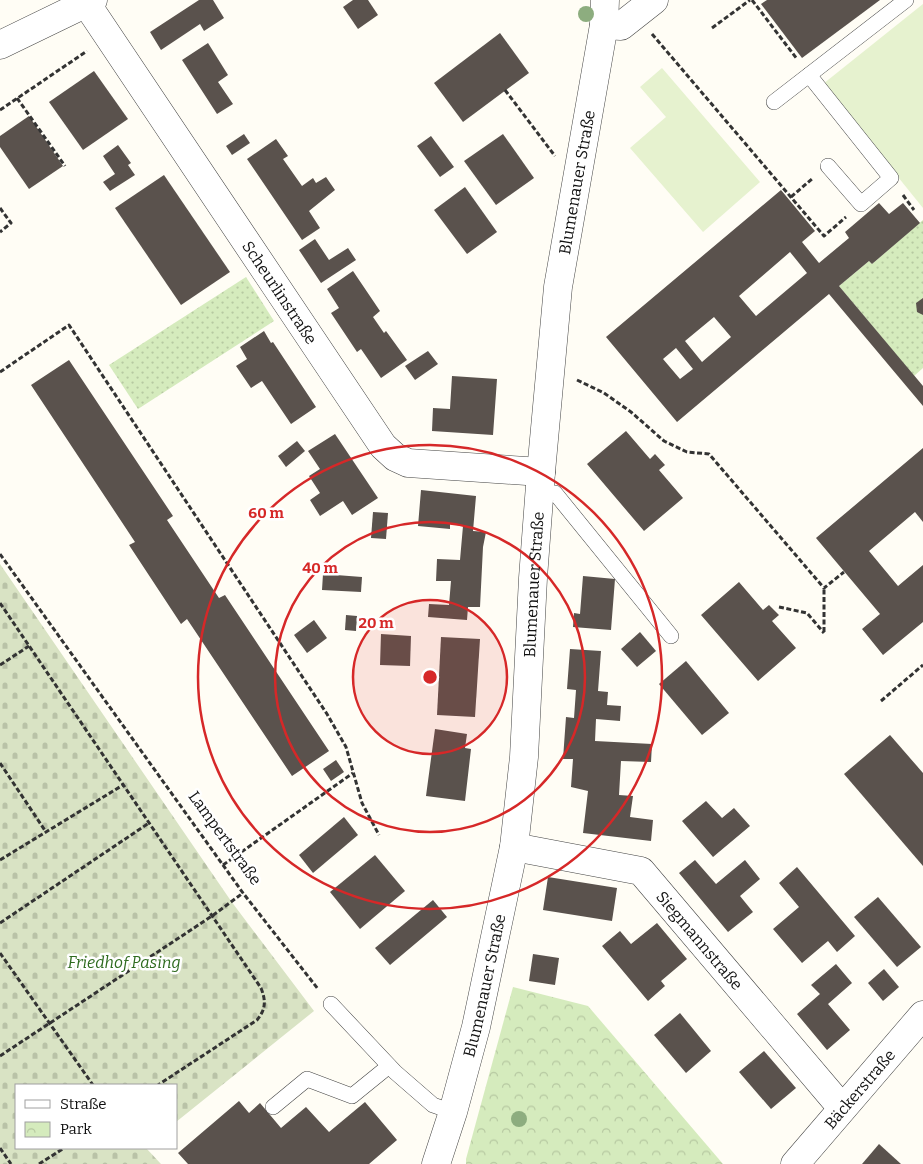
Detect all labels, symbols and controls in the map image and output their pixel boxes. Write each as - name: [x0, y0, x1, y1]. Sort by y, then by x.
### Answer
- street label: Blumenauer Straße: [554, 109, 598, 256]
- street label: Scheurlinstraße: [239, 237, 321, 348]
- text: 60 m: [248, 504, 284, 522]
- street label: Blumenauer Straße: [520, 511, 547, 658]
- text: 40 m: [302, 559, 339, 577]
- text: 20 m: [359, 614, 394, 632]
- centre of rings: [421, 668, 439, 686]
- street label: Lampertstraße: [185, 787, 265, 889]
- street label: Siegmannstraße: [653, 887, 747, 993]
- street label: Blumenauer Straße: [459, 912, 509, 1059]
- park label: Friedhof Pasing: [67, 953, 181, 972]
- street label: Bäckerstraße: [820, 1045, 899, 1133]
- legend: [15, 1084, 178, 1149]
- text: Straße: [60, 1095, 106, 1113]
- text: Park: [60, 1120, 92, 1138]

